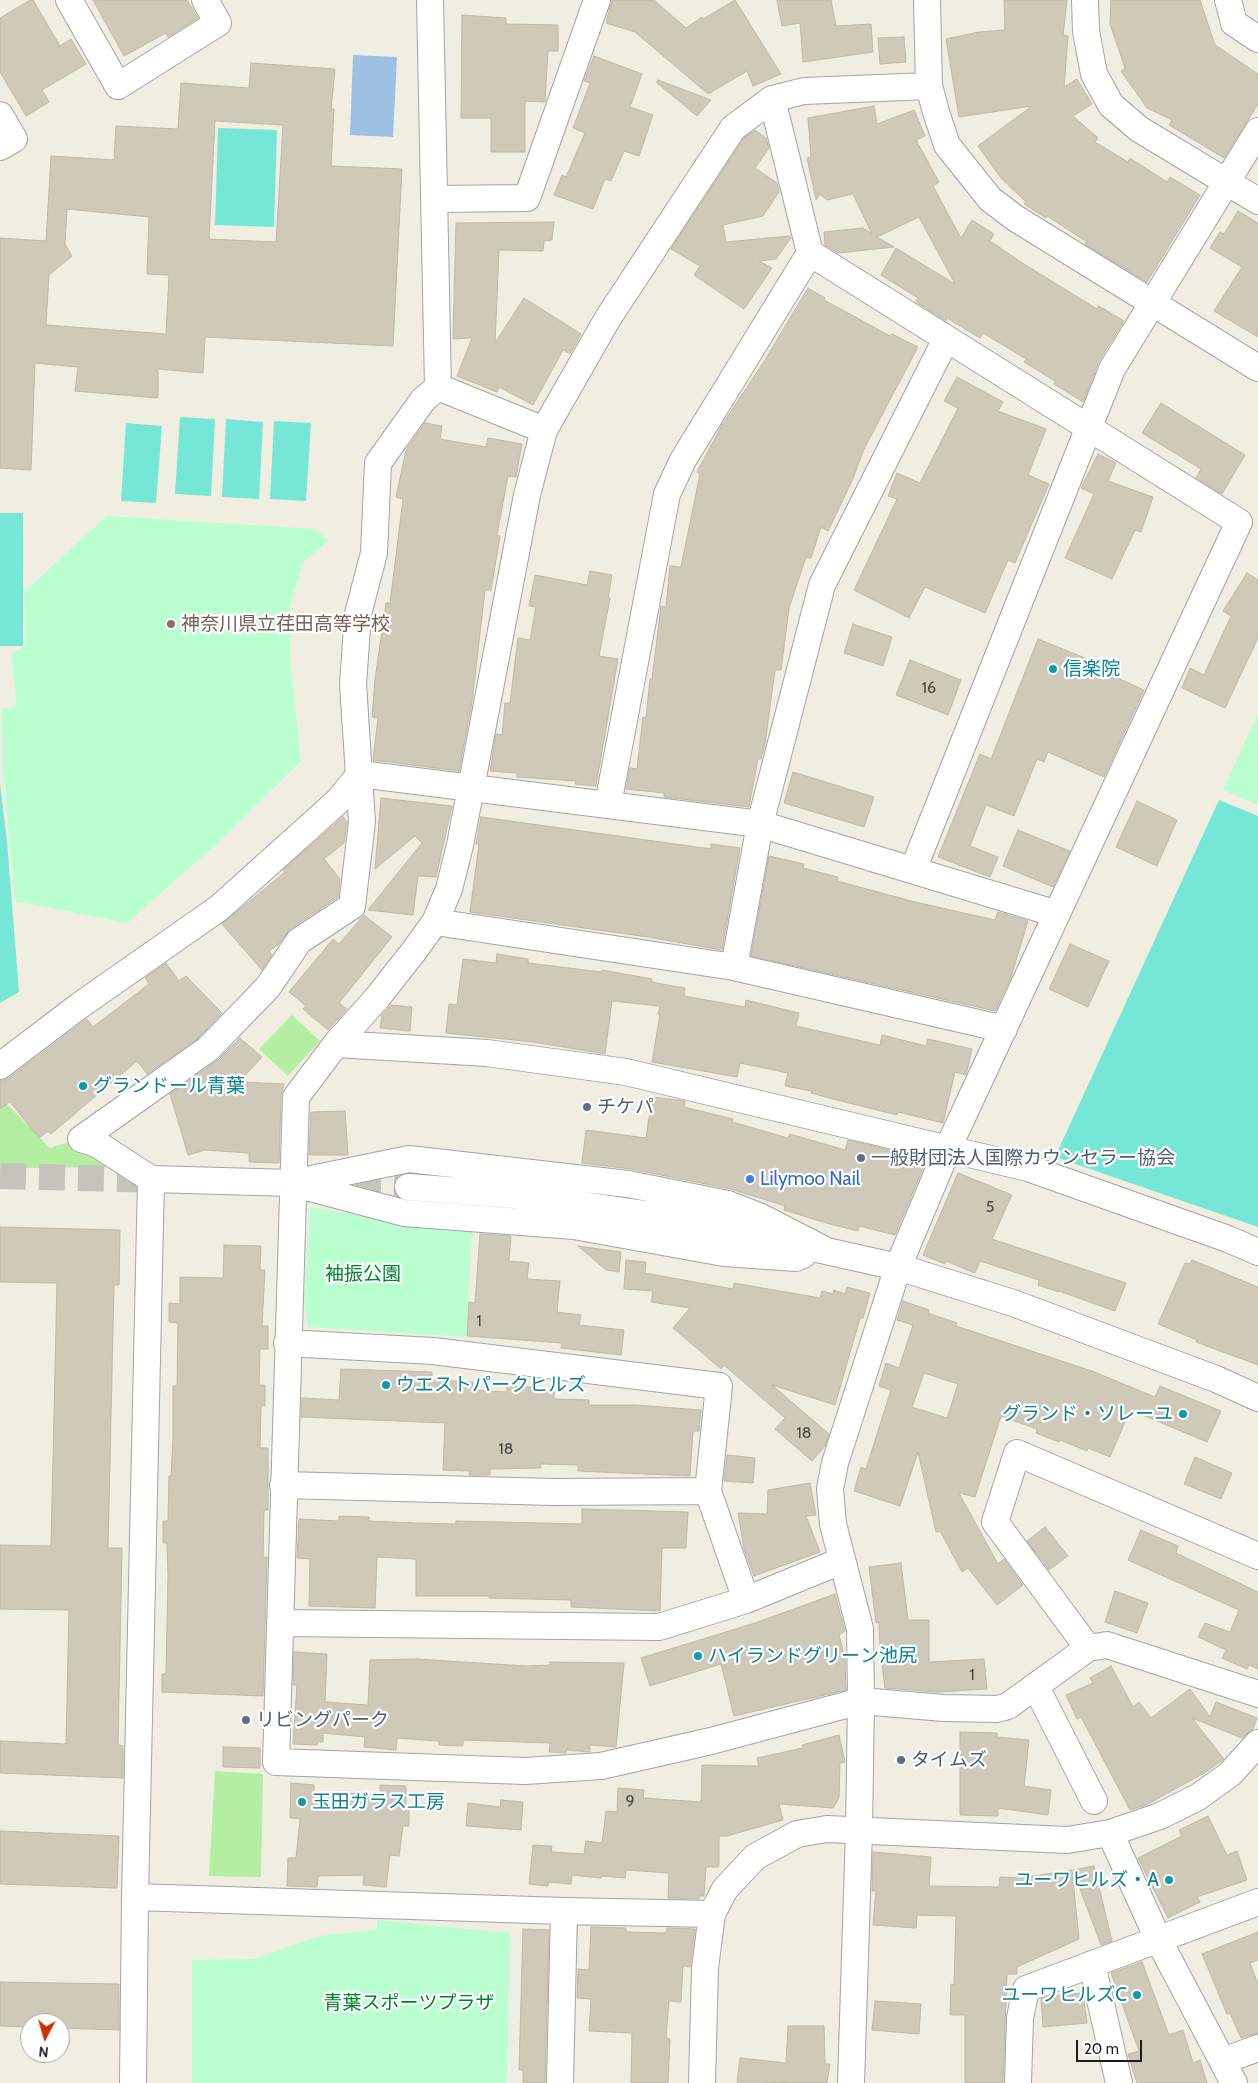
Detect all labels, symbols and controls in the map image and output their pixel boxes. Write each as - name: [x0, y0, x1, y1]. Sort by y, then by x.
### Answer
- place label: 神奈川県立荏田高等学校: [181, 613, 390, 635]
- marker: 神奈川県立荏田高等学校: [165, 618, 177, 630]
- place label: 信楽院: [1063, 658, 1120, 680]
- marker: 信楽院: [1047, 663, 1059, 675]
- house number: 16: [922, 678, 936, 698]
- place label: グランドール青葉: [93, 1075, 245, 1097]
- marker: グランドール青葉: [77, 1080, 89, 1092]
- place label: チケパ: [597, 1096, 654, 1118]
- marker: チケパ: [581, 1101, 593, 1113]
- place label: 一般財団法人国際カウンセラー協会: [871, 1147, 1175, 1169]
- marker: 一般財団法人国際カウンセラー協会: [855, 1152, 867, 1164]
- place label: Lilymoo Nail: [760, 1168, 860, 1190]
- marker: Lilymoo Nail: [744, 1173, 756, 1185]
- house number: 5: [986, 1197, 994, 1217]
- park label: 袖振公園: [325, 1263, 401, 1285]
- house number: 1: [476, 1311, 482, 1331]
- place label: ウエストパークヒルズ: [396, 1374, 586, 1396]
- marker: ウエストパークヒルズ: [380, 1379, 392, 1391]
- place label: グランド・ソレーユ: [1002, 1403, 1173, 1425]
- marker: グランド・ソレーユ: [1177, 1408, 1189, 1420]
- house number: 18: [797, 1423, 811, 1443]
- house number: 18: [499, 1439, 513, 1459]
- place label: ハイランドグリーン池尻: [708, 1645, 917, 1667]
- marker: ハイランドグリーン池尻: [692, 1650, 704, 1662]
- house number: 1: [969, 1665, 975, 1685]
- place label: リビングパーク: [256, 1709, 389, 1731]
- marker: リビングパーク: [240, 1714, 252, 1726]
- place label: タイムズ: [911, 1749, 987, 1771]
- marker: タイムズ: [895, 1754, 907, 1766]
- place label: 玉田ガラス工房: [312, 1791, 445, 1813]
- house number: 9: [625, 1791, 635, 1811]
- marker: 玉田ガラス工房: [296, 1796, 308, 1808]
- place label: ユーワヒルズ・A: [1014, 1869, 1159, 1891]
- marker: ユーワヒルズ・A: [1163, 1874, 1175, 1886]
- place label: ユーワヒルズC: [1001, 1984, 1127, 2006]
- marker: ユーワヒルズC: [1131, 1989, 1143, 2001]
- park label: 青葉スポーツプラザ: [324, 1992, 494, 2014]
- north arrow: [20, 2013, 70, 2063]
- scale bar: [1078, 2030, 1144, 2062]
- text: 20 m: [1084, 2040, 1119, 2058]
- text: N: [38, 2042, 49, 2061]

